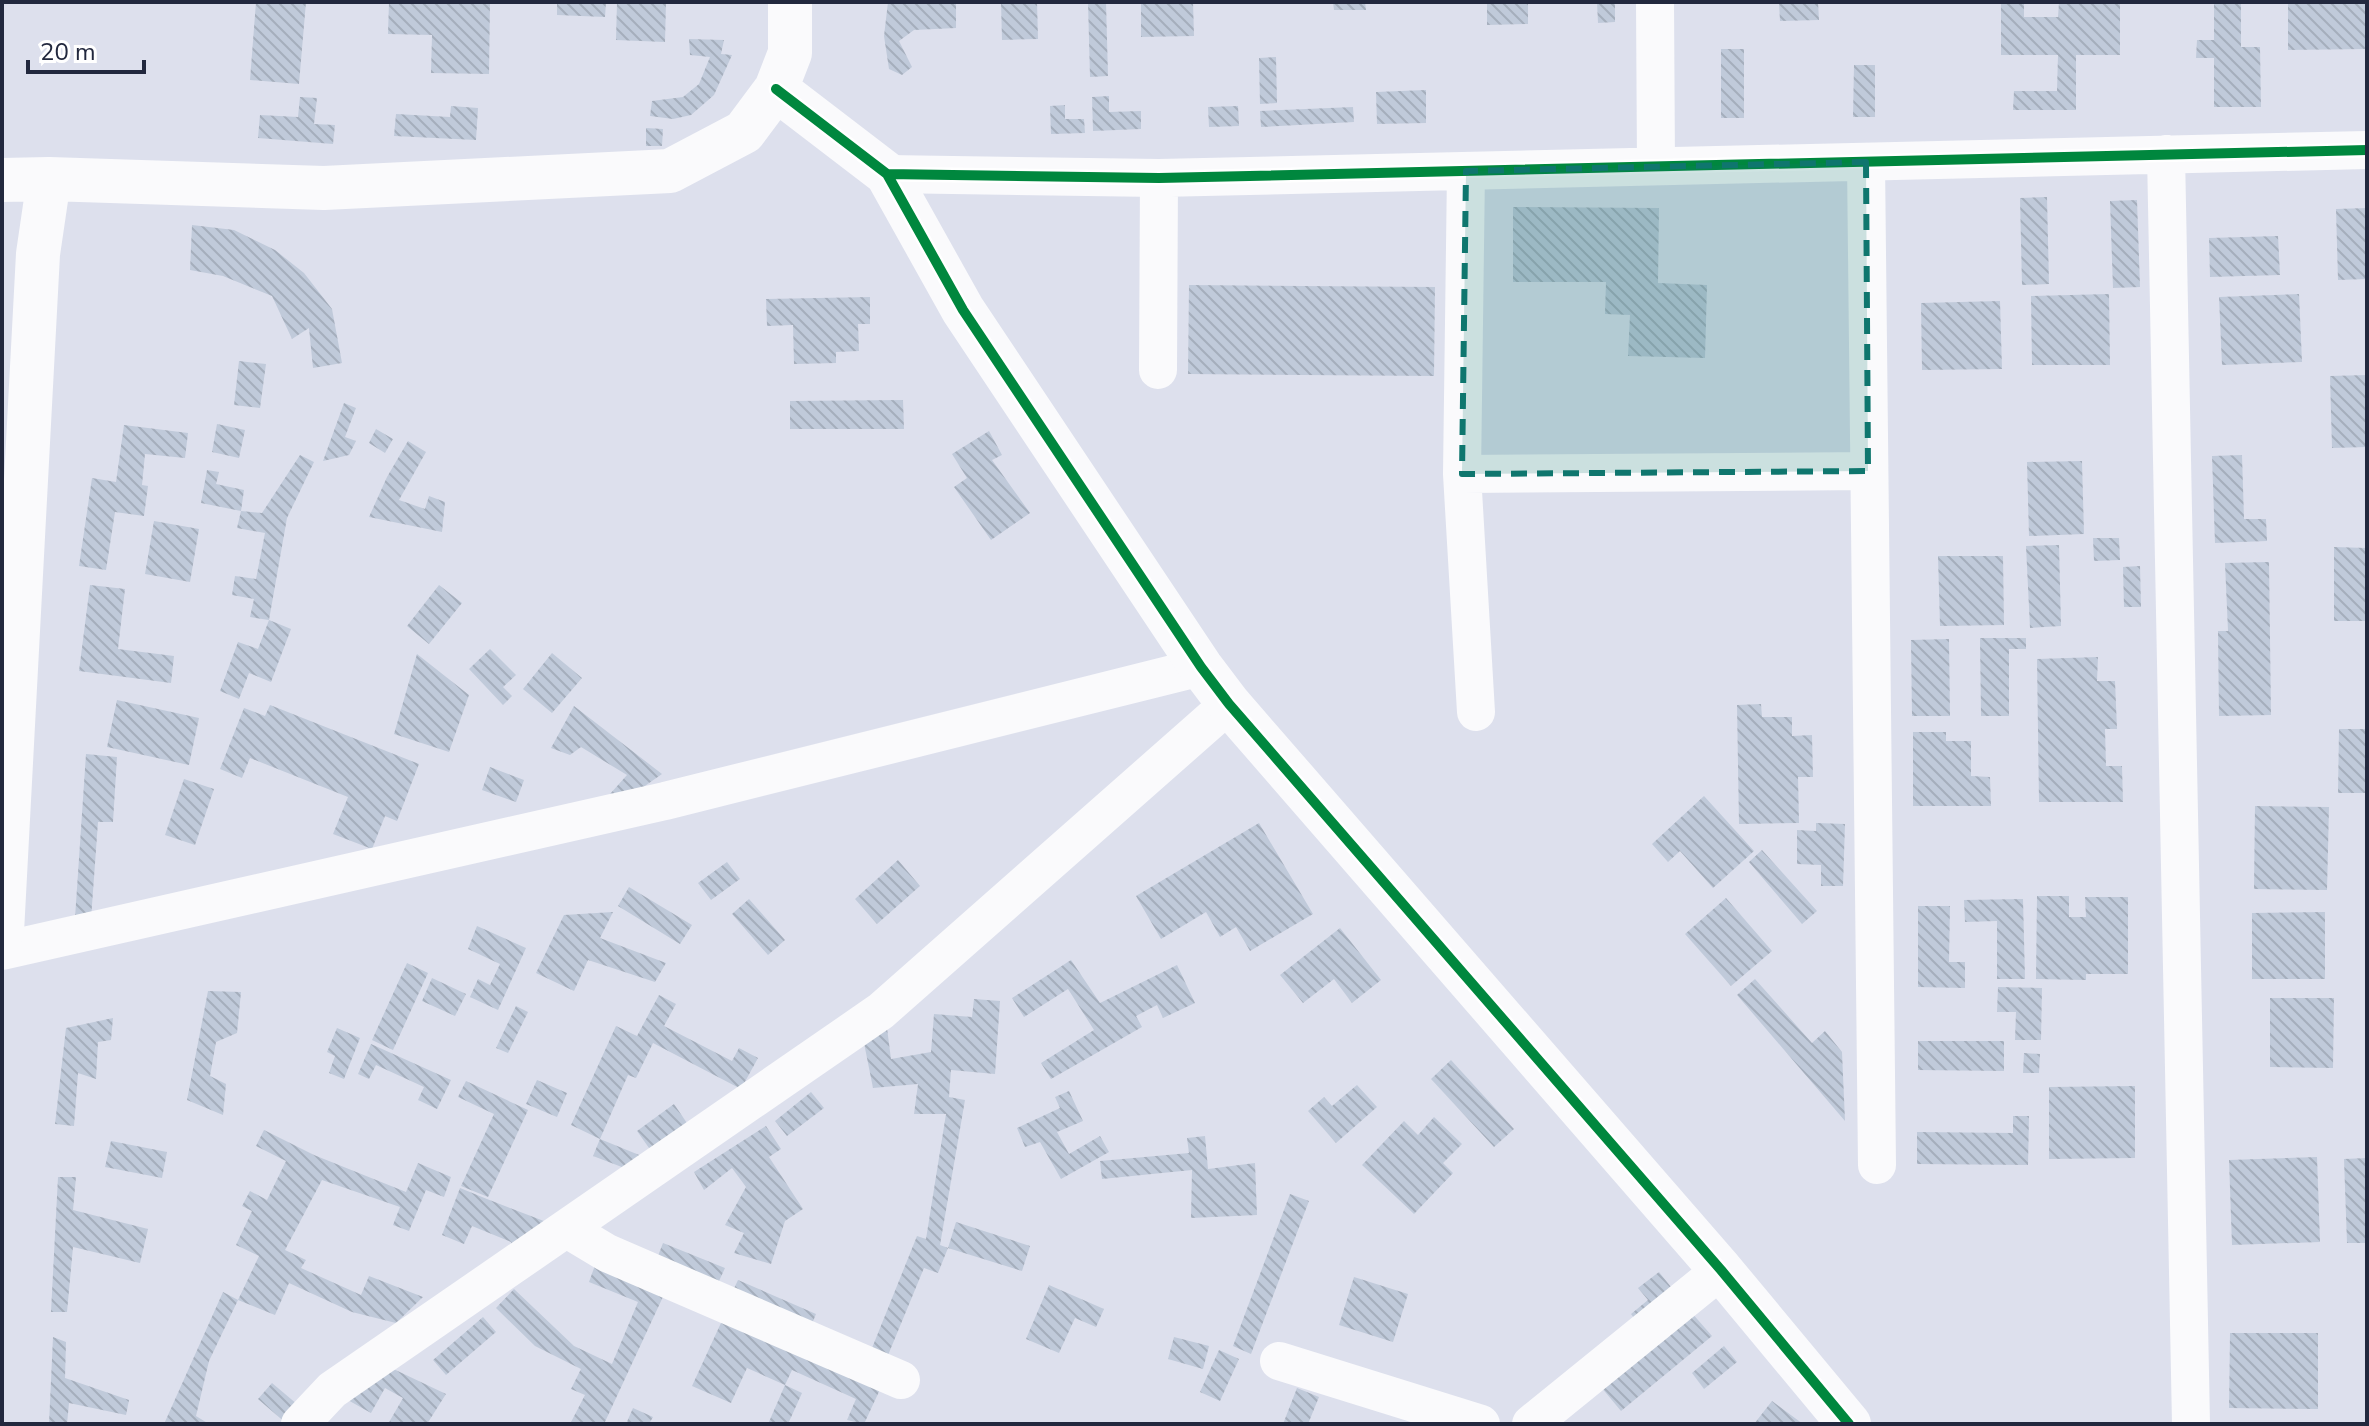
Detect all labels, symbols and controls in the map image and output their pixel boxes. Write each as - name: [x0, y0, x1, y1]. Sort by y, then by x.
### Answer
- scale bar: [28, 24, 144, 74]
- text: 20 m: [40, 36, 96, 68]

